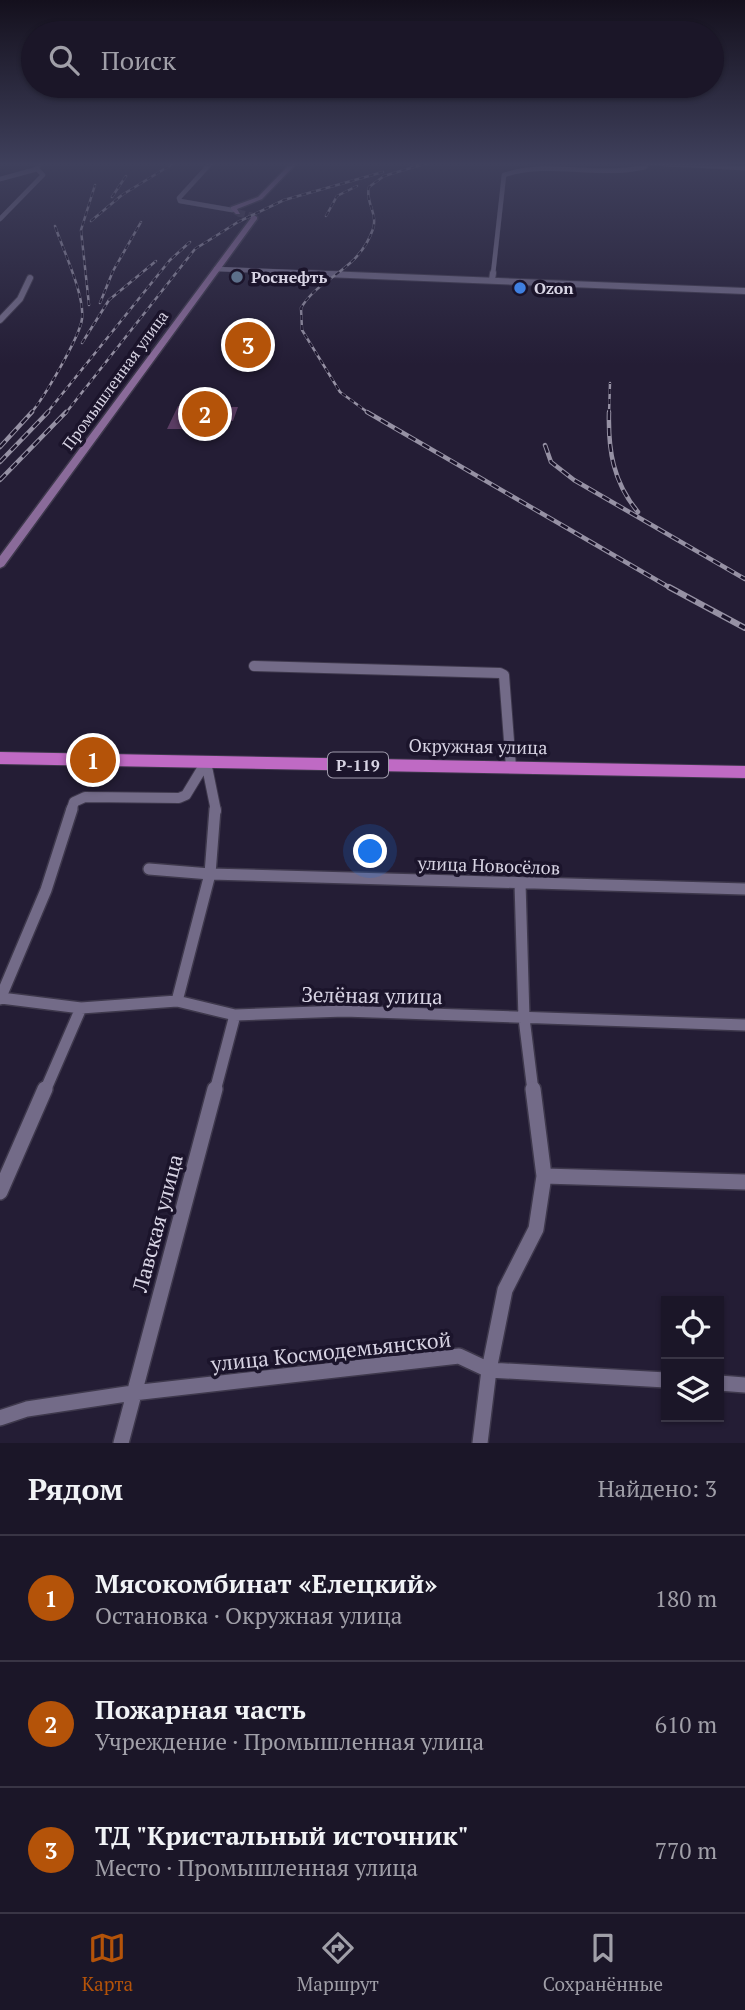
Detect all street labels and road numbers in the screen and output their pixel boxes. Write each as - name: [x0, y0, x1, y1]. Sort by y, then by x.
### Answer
- street label: Промышленная улица: [57, 306, 173, 454]
- street label: Окружная улица: [408, 733, 548, 759]
- road number: Р-119: [328, 752, 388, 778]
- street label: улица Новосёлов: [416, 850, 561, 879]
- street label: Зелёная улица: [301, 980, 443, 1010]
- street label: Лавская улица: [125, 1151, 189, 1296]
- street label: улица Космодемьянской: [209, 1324, 453, 1378]

